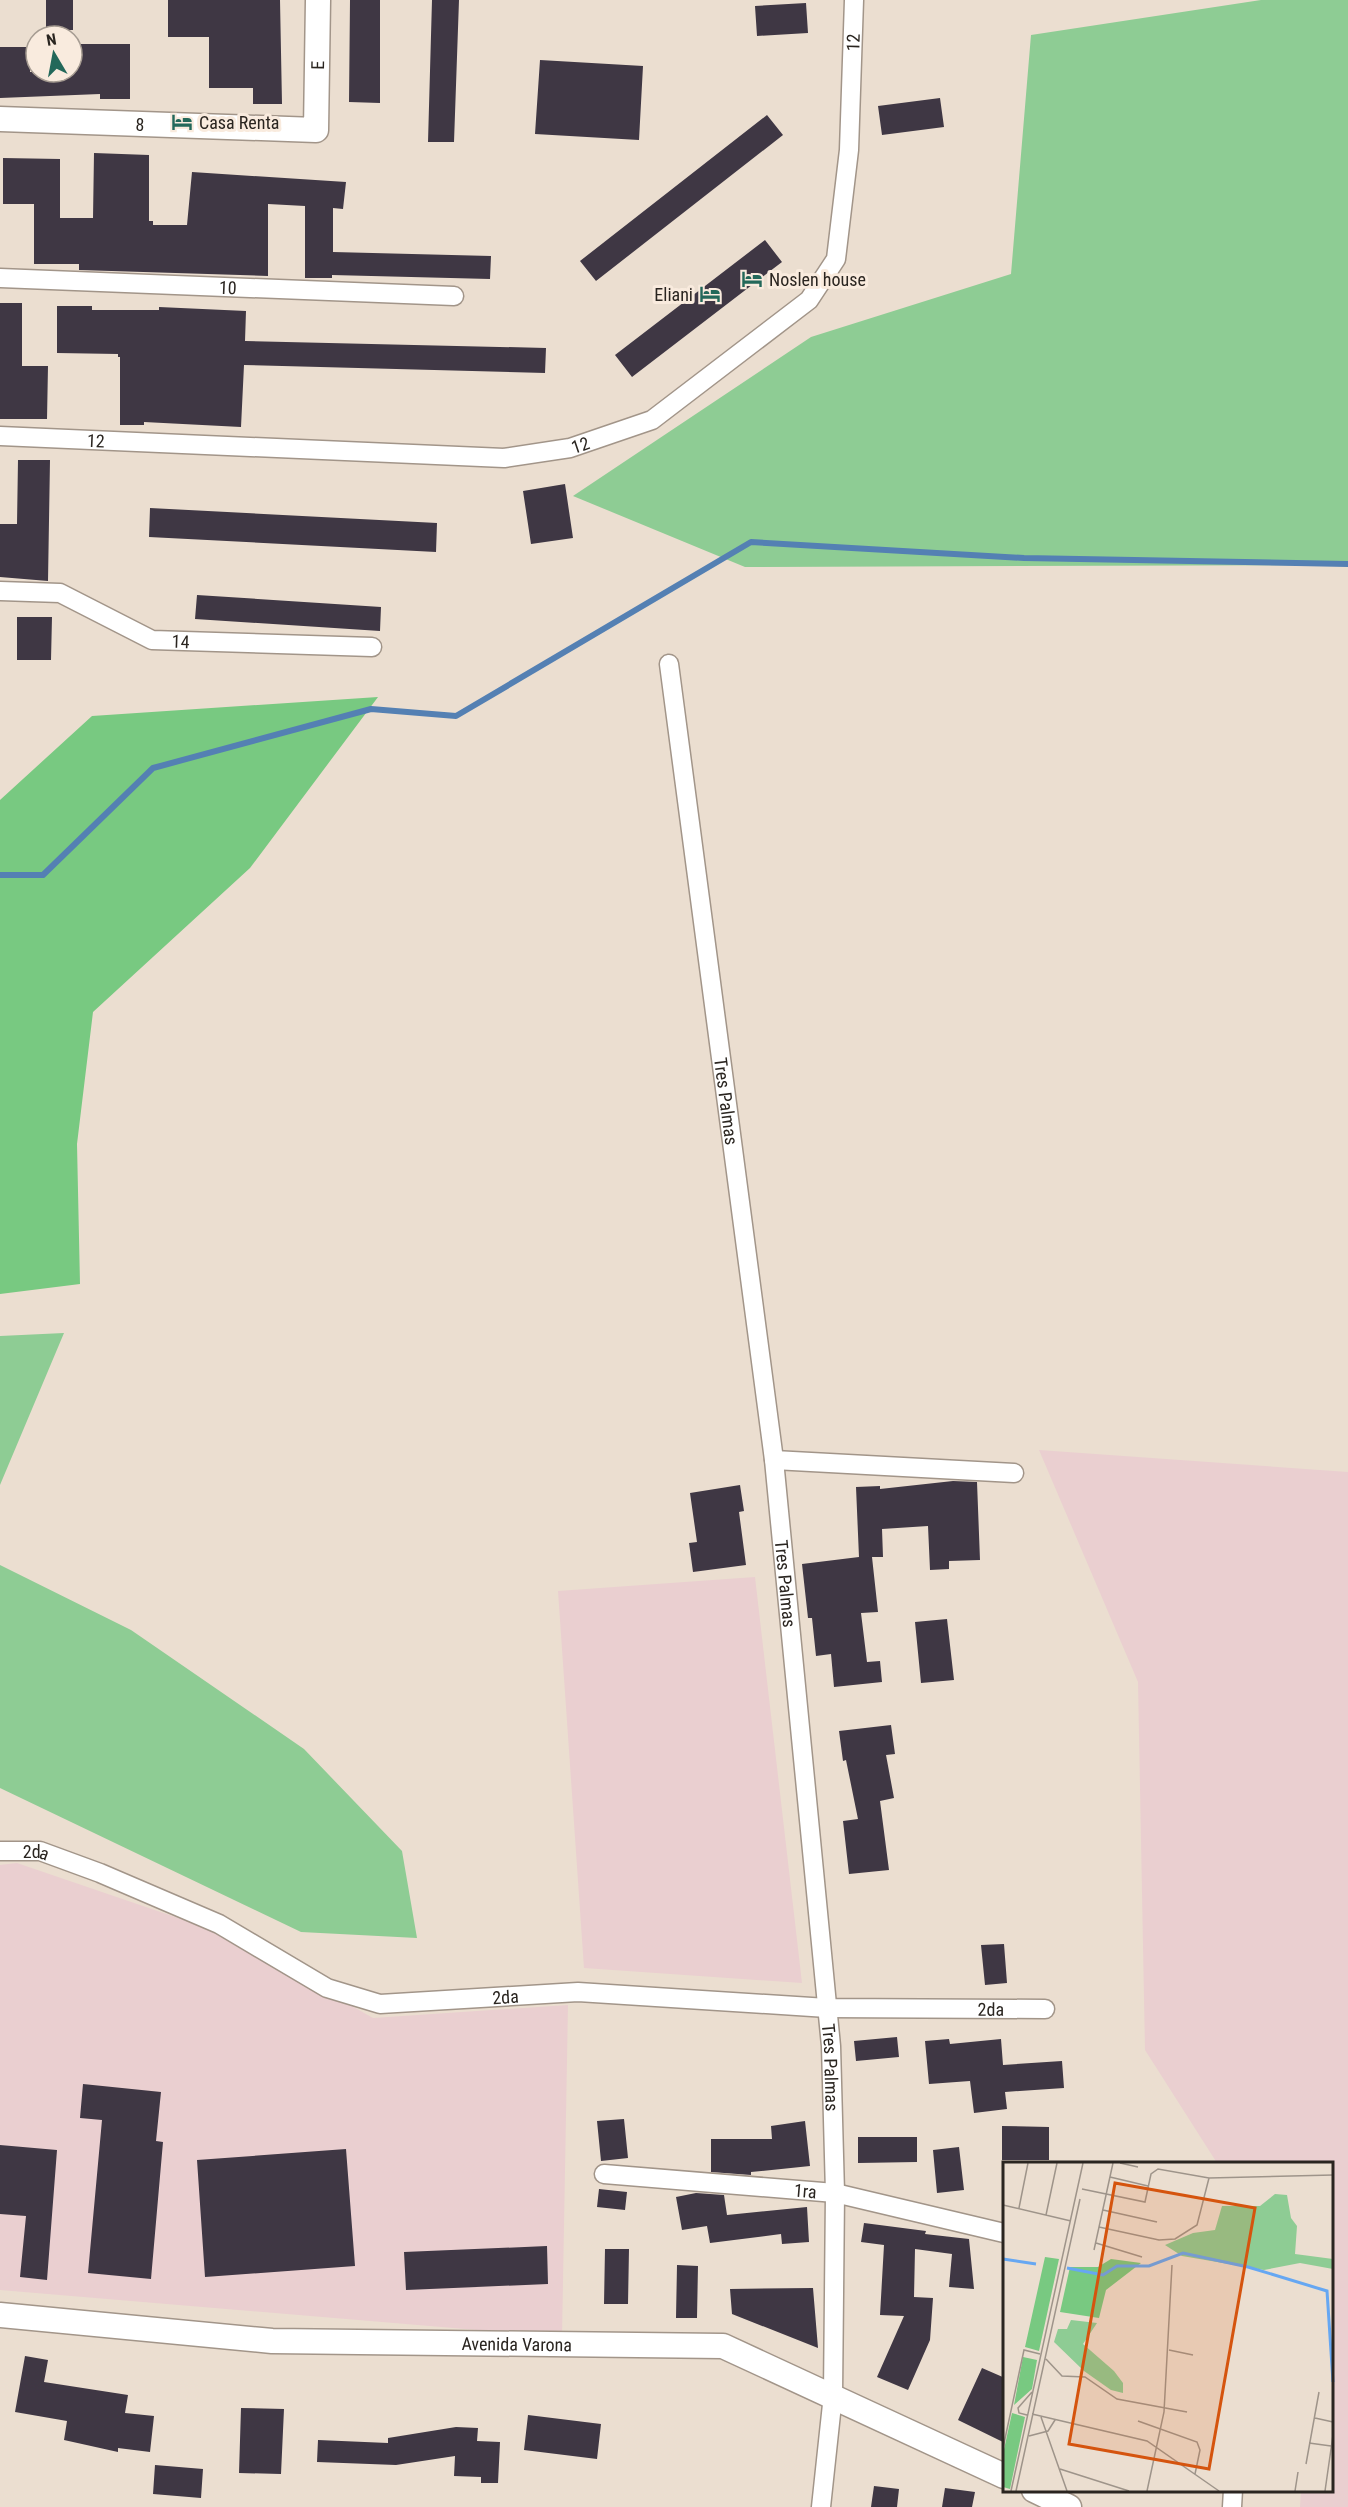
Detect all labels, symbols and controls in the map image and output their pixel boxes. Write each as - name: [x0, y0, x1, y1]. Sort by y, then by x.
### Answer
- north arrow: [24, 24, 84, 84]
- text: N: [45, 30, 58, 50]
- street label: 12: [842, 33, 863, 52]
- street label: E: [306, 61, 328, 70]
- hotel icon: Casa Renta: [170, 110, 194, 134]
- place label: Casa Renta: [199, 112, 279, 133]
- street label: 8: [135, 113, 145, 135]
- hotel icon: Noslen house: [740, 267, 764, 291]
- place label: Noslen house: [769, 269, 866, 290]
- street label: 10: [219, 276, 237, 298]
- hotel icon: Eliani: [698, 282, 722, 306]
- place label: Eliani: [654, 284, 693, 305]
- street label: 12: [87, 429, 105, 451]
- street label: 12: [568, 432, 592, 457]
- street label: 14: [171, 630, 190, 652]
- street label: Tres Palmas: [711, 1056, 743, 1146]
- street label: Tres Palmas: [771, 1539, 801, 1628]
- street label: 2da: [23, 1841, 52, 1864]
- street label: 2da: [492, 1985, 519, 2008]
- street label: 2da: [978, 1998, 1004, 2019]
- street label: Tres Palmas: [818, 2022, 843, 2112]
- inset map: [1003, 2162, 1333, 2492]
- street label: 1ra: [793, 2179, 817, 2202]
- street label: Avenida Varona: [461, 2333, 572, 2355]

